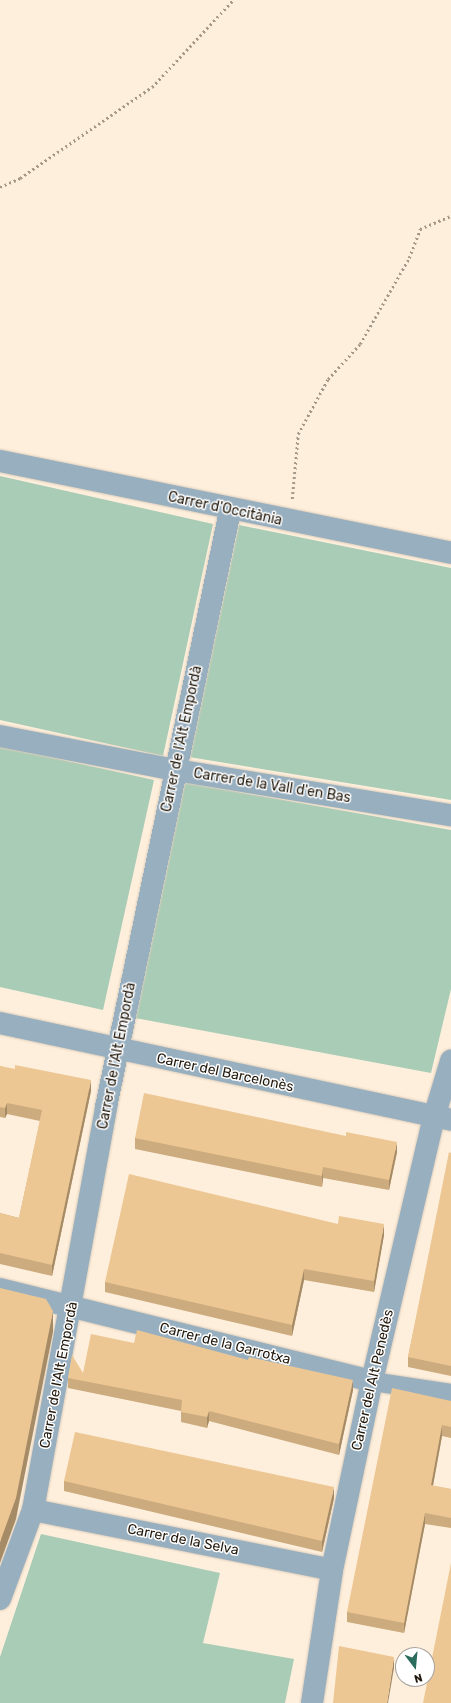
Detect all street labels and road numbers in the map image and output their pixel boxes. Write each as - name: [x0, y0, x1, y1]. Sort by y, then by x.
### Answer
- street label: Carrer d'Occitània: [166, 489, 284, 529]
- street label: Carrer de l'Alt Empordà: [158, 664, 206, 814]
- street label: Carrer de la Vall d'en Bas: [192, 765, 352, 807]
- street label: Carrer de l'Alt Empordà: [94, 981, 140, 1131]
- street label: Carrer del Barcelonès: [155, 1050, 295, 1096]
- street label: Carrer de l'Alt Empordà: [36, 1300, 82, 1450]
- street label: Carrer del Alt Penedès: [348, 1307, 398, 1453]
- street label: Carrer de la Garrotxa: [158, 1320, 292, 1368]
- street label: Carrer de la Selva: [126, 1521, 240, 1559]

